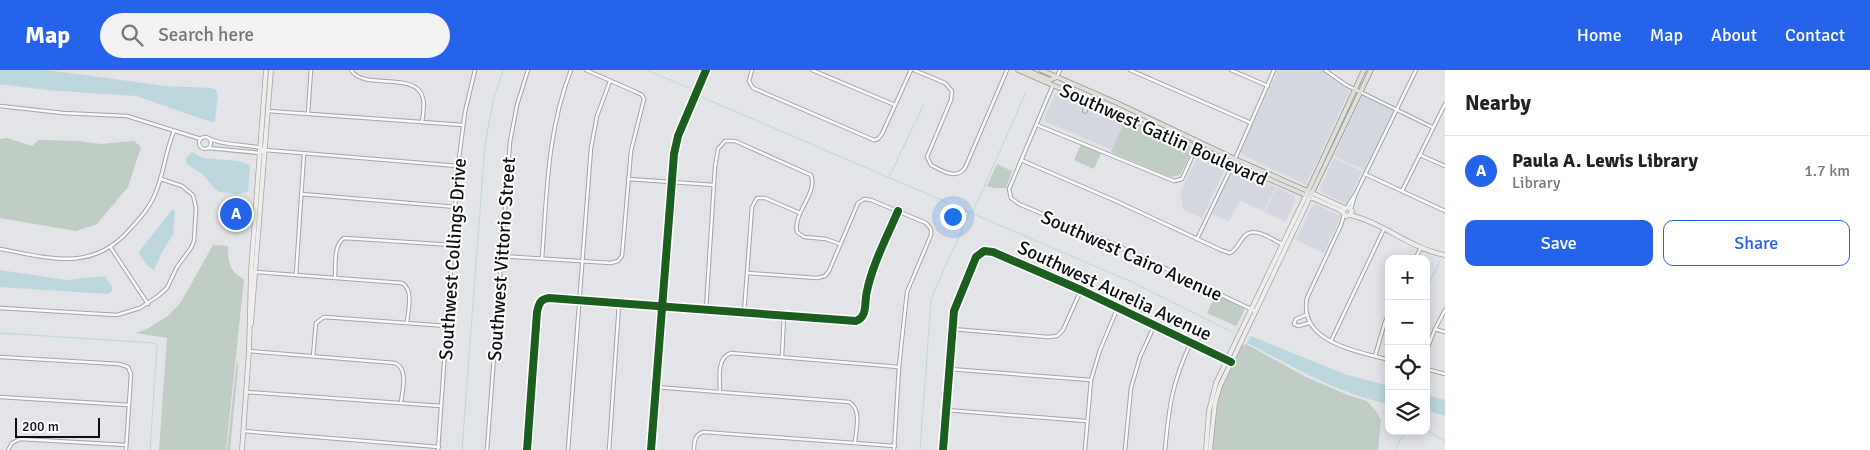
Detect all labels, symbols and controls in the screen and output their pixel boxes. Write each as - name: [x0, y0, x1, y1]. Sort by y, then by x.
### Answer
- search box: [100, 13, 450, 58]
- text: Map: [25, 20, 70, 50]
- icon: search: [118, 21, 146, 49]
- text: Search here: [158, 23, 254, 47]
- text: Home: [1577, 24, 1622, 46]
- text: Map: [1650, 24, 1683, 46]
- text: About: [1711, 24, 1757, 46]
- text: Contact: [1785, 24, 1845, 46]
- street label: Southwest Gatlin Boulevard: [1056, 78, 1271, 192]
- text: Nearby: [1465, 90, 1531, 116]
- text: Paula A. Lewis Library: [1512, 149, 1698, 173]
- street label: Southwest Vittorio Street: [483, 156, 521, 362]
- street label: Southwest Collings Drive: [434, 157, 472, 361]
- text: A: [1476, 161, 1486, 181]
- text: 1.7 km: [1804, 161, 1850, 181]
- text: Library: [1512, 173, 1561, 193]
- pin: A: [220, 195, 252, 233]
- your location: [940, 204, 966, 230]
- street label: Southwest Cairo Avenue: [1037, 205, 1226, 307]
- button: Save: [1465, 220, 1653, 266]
- button: Share: [1663, 220, 1850, 266]
- street label: Southwest Aurelia Avenue: [1014, 235, 1215, 346]
- map controls: [1385, 255, 1430, 435]
- button: +: [1385, 255, 1430, 300]
- button: −: [1385, 300, 1430, 345]
- button: locate: [1385, 345, 1430, 390]
- button: layers: [1385, 390, 1430, 435]
- scale bar: [15, 415, 100, 438]
- text: 200 m: [22, 418, 59, 435]

